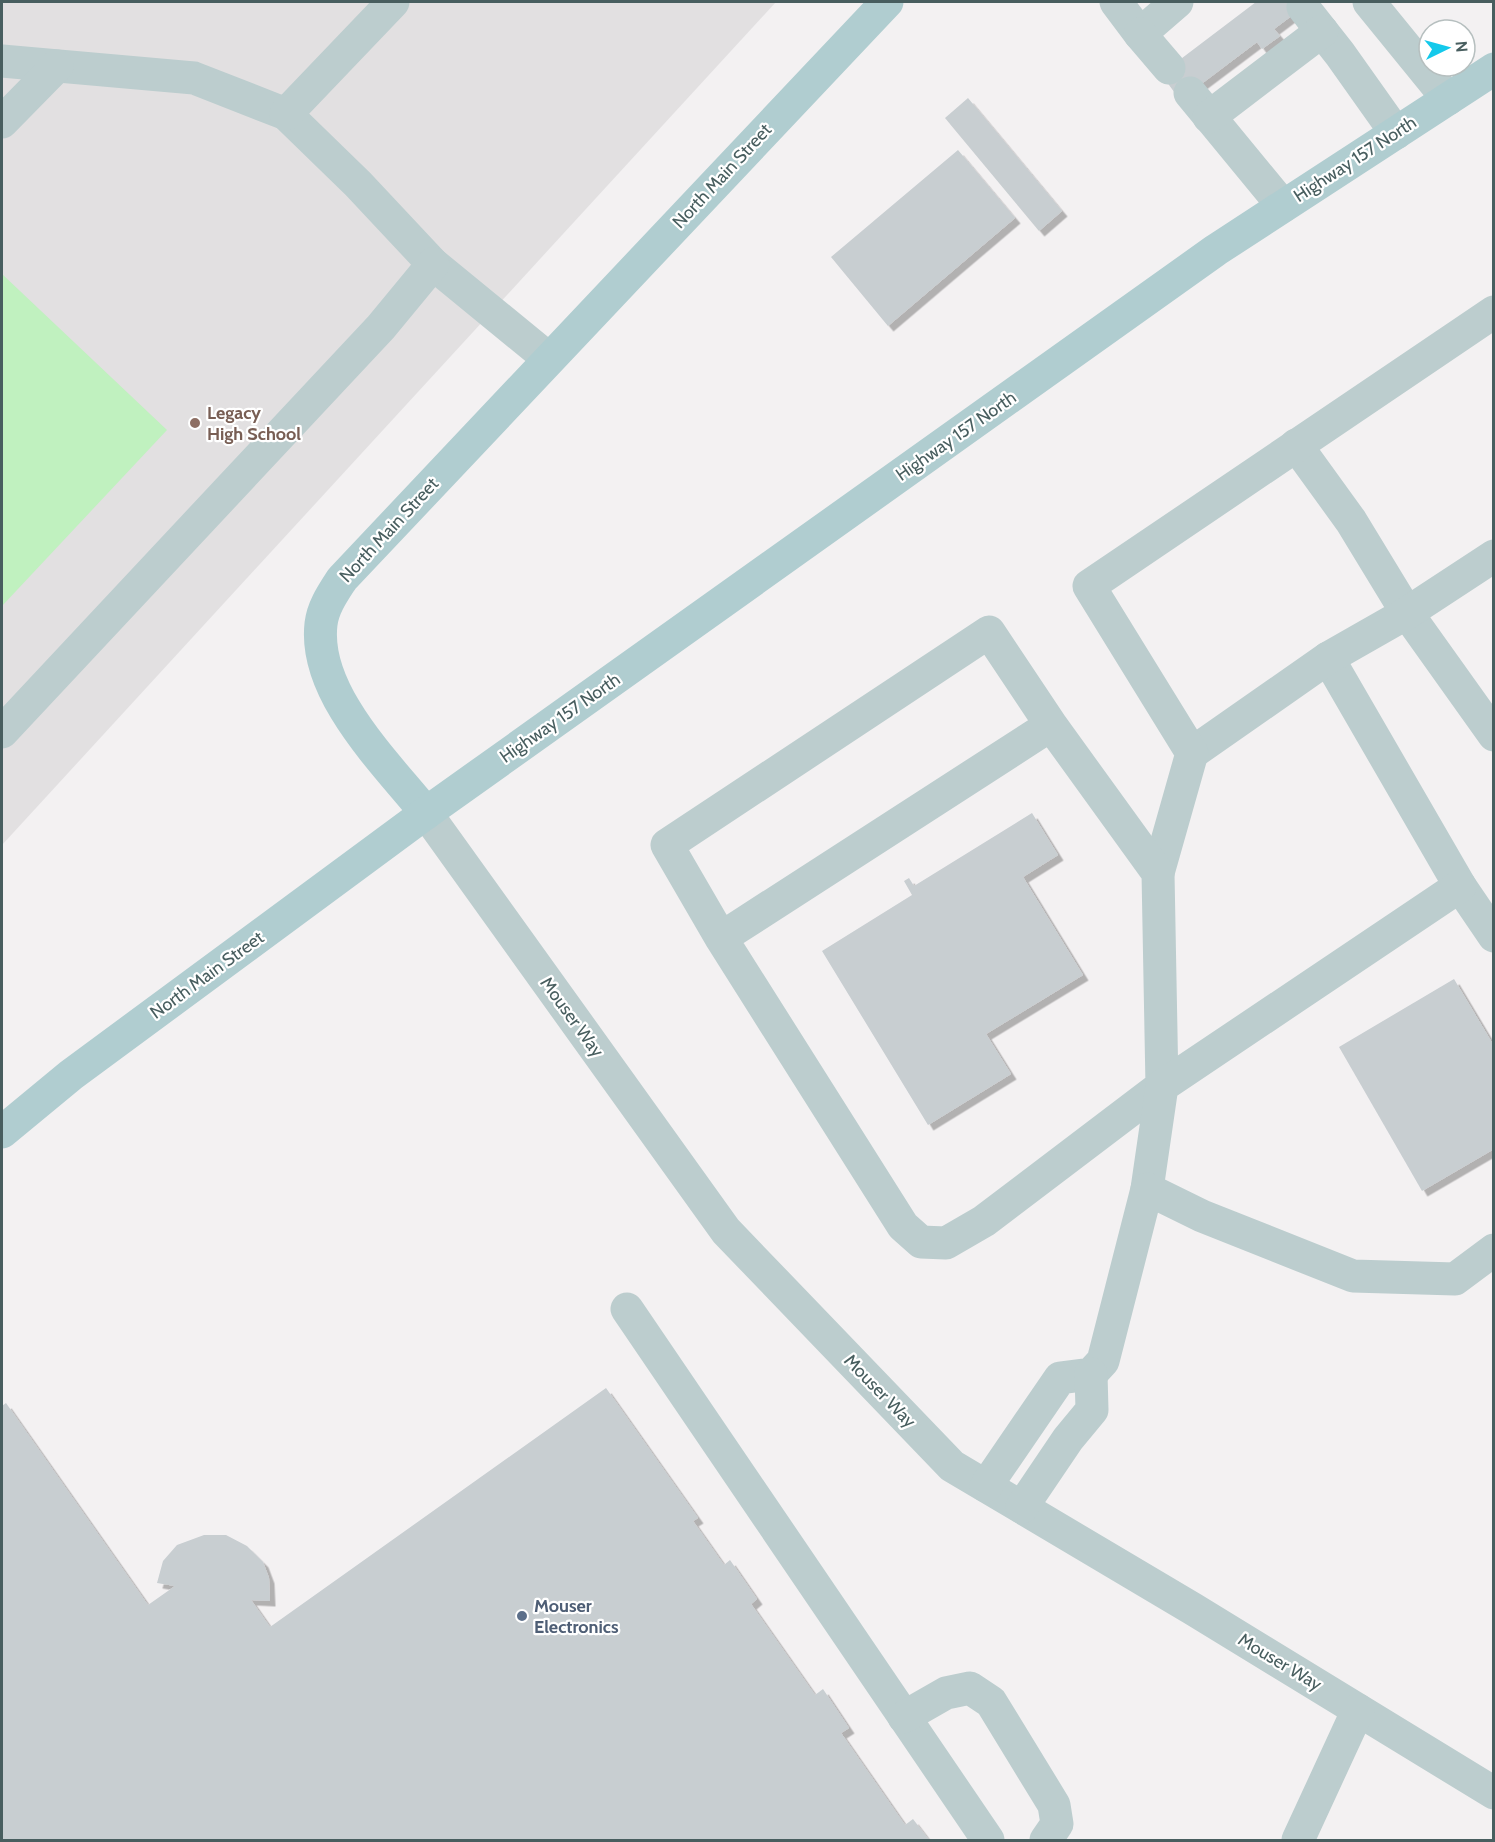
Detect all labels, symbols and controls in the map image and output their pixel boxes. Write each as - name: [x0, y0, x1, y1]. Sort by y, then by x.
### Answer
- north arrow: [1417, 18, 1477, 78]
- text: N: [1451, 40, 1471, 53]
- street label: Highway 157 North: [1290, 111, 1420, 207]
- street label: North Main Street: [668, 119, 776, 233]
- street label: Highway 157 North: [892, 386, 1020, 486]
- place label: Legacy High School: [207, 402, 301, 445]
- marker: Legacy High School: [188, 416, 202, 430]
- street label: North Main Street: [335, 473, 443, 587]
- street label: Highway 157 North: [496, 668, 624, 768]
- street label: North Main Street: [146, 926, 268, 1024]
- street label: Mouser Way: [536, 973, 608, 1061]
- street label: Mouser Way: [839, 1350, 921, 1432]
- place label: Mouser Electronics: [534, 1595, 619, 1638]
- marker: Mouser Electronics: [515, 1609, 529, 1623]
- street label: Mouser Way: [1234, 1628, 1326, 1696]

